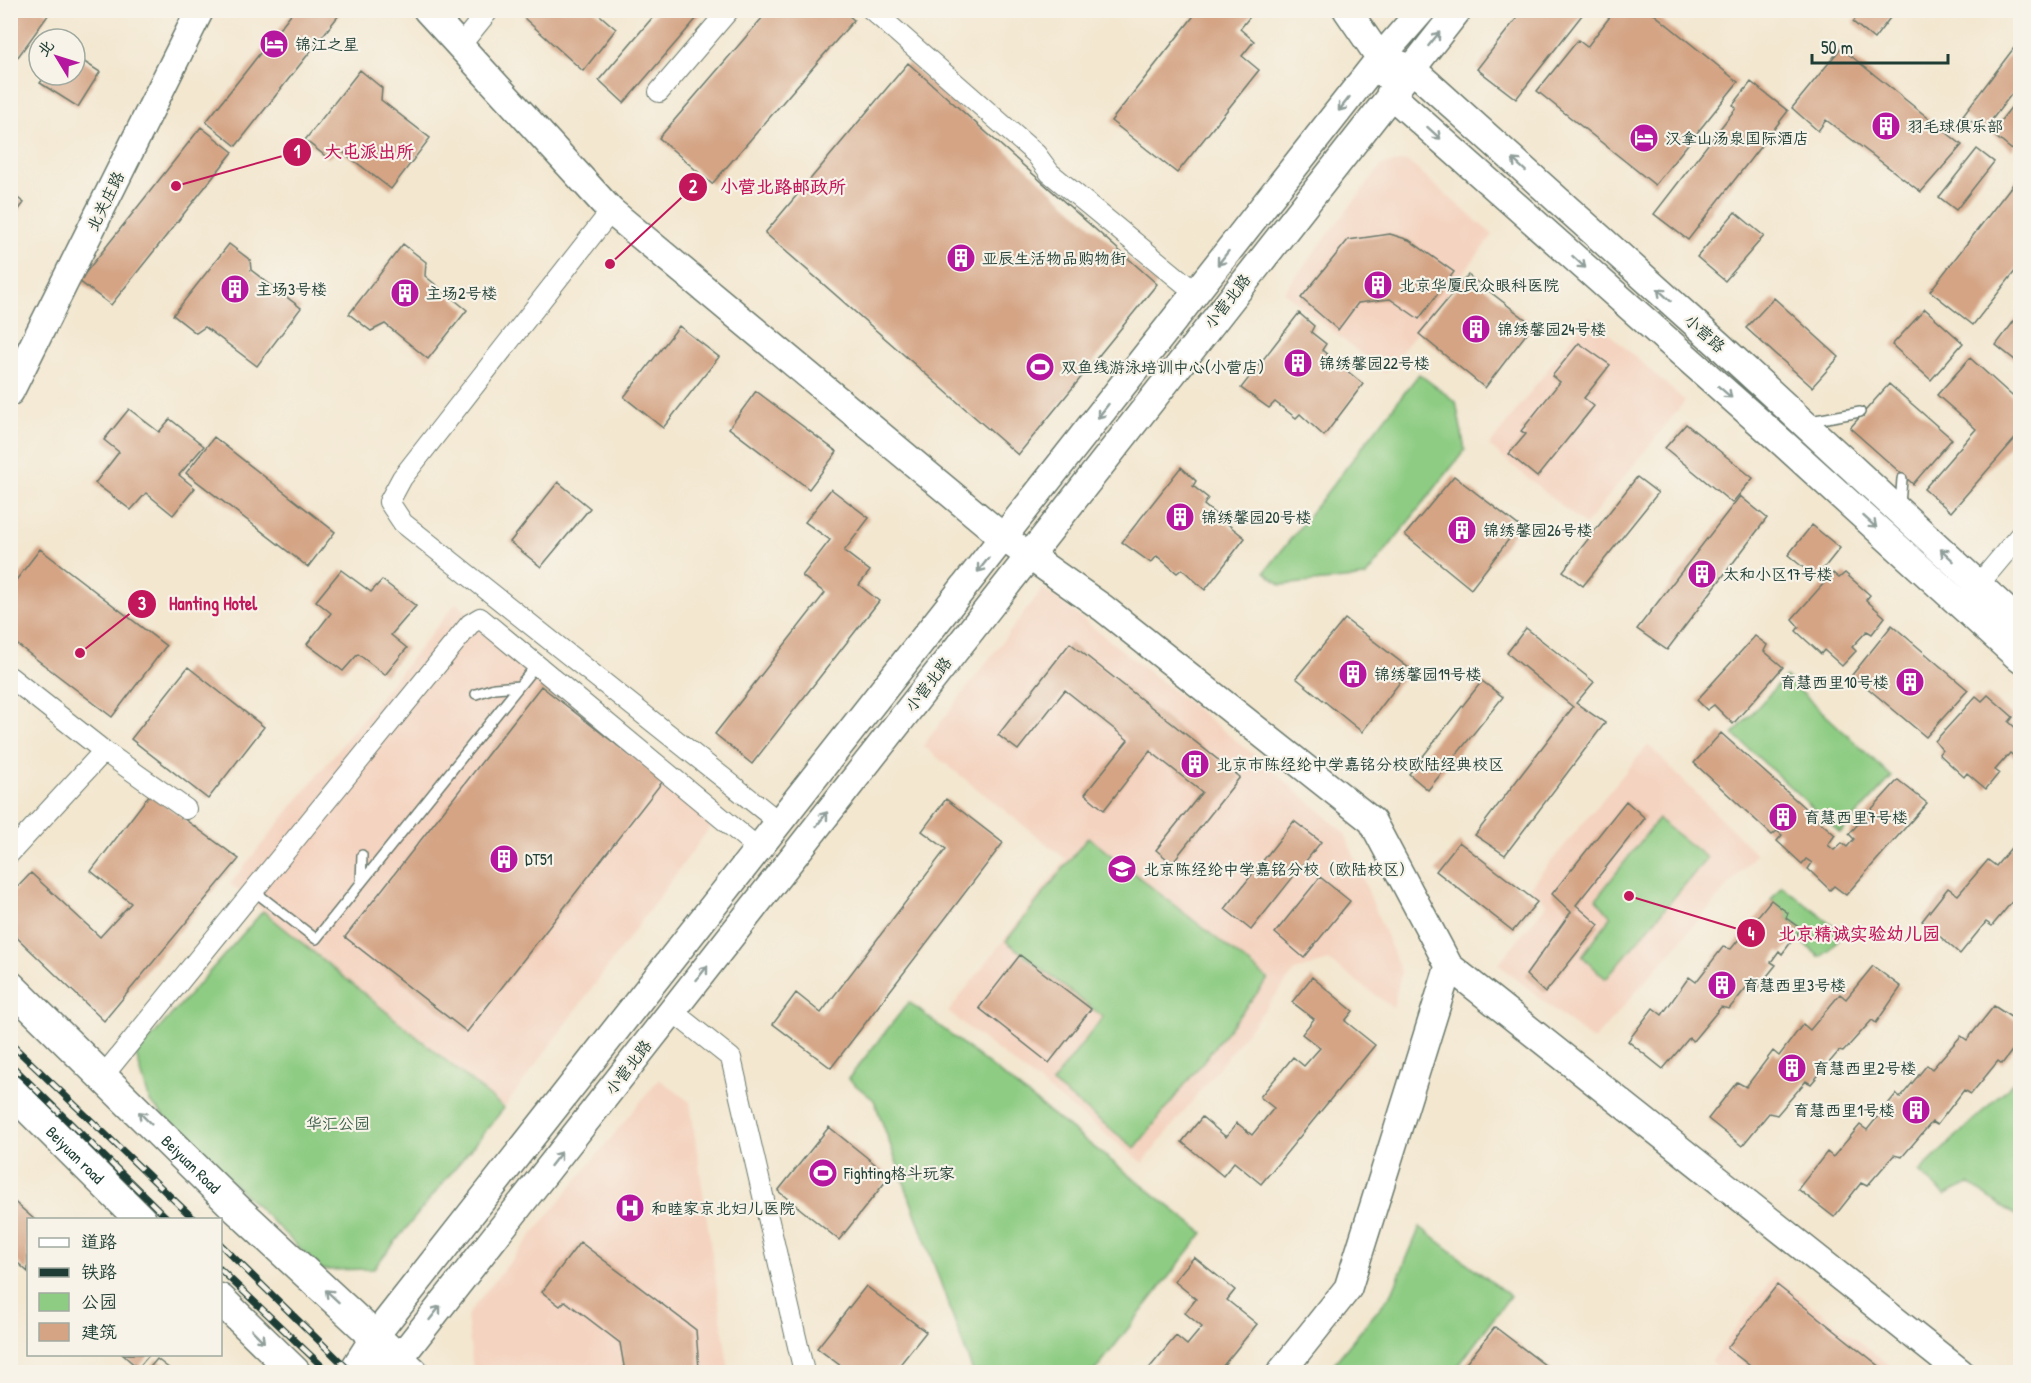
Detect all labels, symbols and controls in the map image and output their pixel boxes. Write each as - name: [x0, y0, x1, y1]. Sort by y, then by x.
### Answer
- north arrow: [27, 27, 87, 87]
- scale bar: [1812, 27, 1948, 65]
- hotel icon: 锦江之星: [258, 28, 290, 60]
- one-way arrow: [1428, 32, 1441, 48]
- place label: 锦江之星: [295, 33, 359, 55]
- text: 北: [32, 35, 59, 61]
- text: 50 m: [1821, 35, 1853, 60]
- one-way arrow: [1337, 96, 1350, 112]
- building icon: 羽毛球俱乐部: [1870, 110, 1902, 142]
- place label: 羽毛球俱乐部: [1907, 115, 2003, 137]
- hotel icon: 汉拿山汤泉国际酒店: [1628, 122, 1660, 154]
- one-way arrow: [1426, 126, 1441, 140]
- place label: 汉拿山汤泉国际酒店: [1665, 127, 1809, 149]
- callout: 大屯派出所: [282, 134, 426, 170]
- text: 1: [294, 139, 301, 164]
- text: 大屯派出所: [324, 139, 414, 164]
- one-way arrow: [1512, 158, 1527, 172]
- street label: 北关庄路: [81, 167, 129, 235]
- callout: 小营北路邮政所: [678, 169, 858, 205]
- text: 2: [689, 174, 698, 199]
- text: 小营北路邮政所: [720, 174, 846, 199]
- building icon: 亚辰生活物品购物街: [945, 242, 977, 274]
- place label: 亚辰生活物品购物街: [982, 247, 1126, 269]
- one-way arrow: [1217, 250, 1230, 266]
- one-way arrow: [1572, 255, 1587, 269]
- street label: 小营北路: [1199, 269, 1255, 333]
- building icon: 北京华厦民众眼科医院: [1362, 269, 1394, 301]
- building icon: 主场3号楼: [219, 273, 251, 305]
- place label: 北京华厦民众眼科医院: [1399, 274, 1559, 296]
- building icon: 主场2号楼: [389, 277, 421, 309]
- place label: 主场3号楼: [256, 278, 327, 300]
- place label: 主场2号楼: [426, 282, 498, 304]
- one-way arrow: [1657, 288, 1672, 302]
- street label: 小营路: [1680, 309, 1730, 357]
- building icon: 锦绣馨园24号楼: [1460, 313, 1492, 345]
- place label: 锦绣馨园24号楼: [1497, 318, 1607, 340]
- building icon: 锦绣馨园22号楼: [1282, 347, 1314, 379]
- sports icon: 双鱼线游泳培训中心(小营店): [1024, 351, 1056, 383]
- place label: 锦绣馨园22号楼: [1319, 352, 1430, 374]
- place label: 双鱼线游泳培训中心(小营店): [1061, 356, 1264, 378]
- one-way arrow: [1717, 385, 1732, 399]
- one-way arrow: [1097, 403, 1110, 419]
- building icon: 锦绣馨园20号楼: [1164, 501, 1196, 533]
- place label: 锦绣馨园20号楼: [1201, 506, 1312, 528]
- building icon: 锦绣馨园26号楼: [1446, 514, 1478, 546]
- one-way arrow: [1863, 515, 1878, 529]
- place label: 锦绣馨园26号楼: [1483, 519, 1593, 541]
- one-way arrow: [1940, 548, 1955, 562]
- one-way arrow: [977, 557, 990, 573]
- building icon: 太和小区17号楼: [1686, 558, 1718, 590]
- place label: 太和小区17号楼: [1723, 563, 1833, 585]
- callout: Hanting Hotel: [127, 586, 269, 622]
- text: 3: [138, 591, 146, 616]
- text: Hanting Hotel: [169, 591, 258, 617]
- street label: 小营北路: [900, 652, 956, 716]
- building icon: 锦绣馨园19号楼: [1337, 658, 1369, 690]
- place label: 锦绣馨园19号楼: [1374, 663, 1482, 685]
- building icon: 育慧西里10号楼: [1894, 666, 1926, 698]
- place label: 育慧西里10号楼: [1780, 671, 1889, 693]
- building icon: 北京市陈经纶中学嘉铭分校欧陆经典校区: [1179, 748, 1211, 780]
- place label: 北京市陈经纶中学嘉铭分校欧陆经典校区: [1216, 753, 1504, 775]
- building icon: 育慧西里7号楼: [1767, 801, 1799, 833]
- place label: 育慧西里7号楼: [1804, 806, 1908, 828]
- one-way arrow: [816, 811, 829, 827]
- building icon: DT51: [488, 843, 520, 875]
- place label: DT51: [525, 848, 553, 870]
- school or university icon: 北京陈经纶中学嘉铭分校（欧陆校区）: [1106, 853, 1138, 885]
- place label: 北京陈经纶中学嘉铭分校（欧陆校区）: [1143, 858, 1415, 880]
- callout: 北京精诚实验幼儿园: [1736, 915, 1952, 951]
- text: 4: [1748, 921, 1755, 946]
- text: 北京精诚实验幼儿园: [1778, 921, 1940, 946]
- one-way arrow: [695, 965, 708, 981]
- building icon: 育慧西里3号楼: [1706, 969, 1738, 1001]
- place label: 育慧西里3号楼: [1743, 974, 1846, 996]
- street label: 小营北路: [600, 1035, 656, 1099]
- building icon: 育慧西里2号楼: [1776, 1052, 1808, 1084]
- place label: 育慧西里2号楼: [1813, 1057, 1917, 1079]
- building icon: 育慧西里1号楼: [1900, 1094, 1932, 1126]
- place label: 育慧西里1号楼: [1793, 1099, 1895, 1121]
- one-way arrow: [138, 1111, 153, 1125]
- park label: 华汇公园: [306, 1112, 370, 1134]
- street label: Beiyuan road: [41, 1121, 109, 1189]
- street label: Beiyuan Road: [157, 1130, 226, 1198]
- one-way arrow: [549, 1152, 562, 1168]
- sports icon: Fighting格斗玩家: [807, 1157, 839, 1189]
- place label: Fighting格斗玩家: [843, 1162, 955, 1184]
- hospital icon: 和睦家京北妇儿医院: [614, 1192, 646, 1224]
- place label: 和睦家京北妇儿医院: [651, 1197, 795, 1219]
- legend: [27, 1218, 222, 1356]
- text: 道路: [81, 1229, 117, 1254]
- text: 铁路: [81, 1259, 117, 1284]
- text: 公园: [81, 1289, 117, 1314]
- one-way arrow: [324, 1289, 339, 1303]
- one-way arrow: [429, 1305, 442, 1321]
- text: 建筑: [81, 1319, 117, 1344]
- one-way arrow: [250, 1328, 265, 1343]

